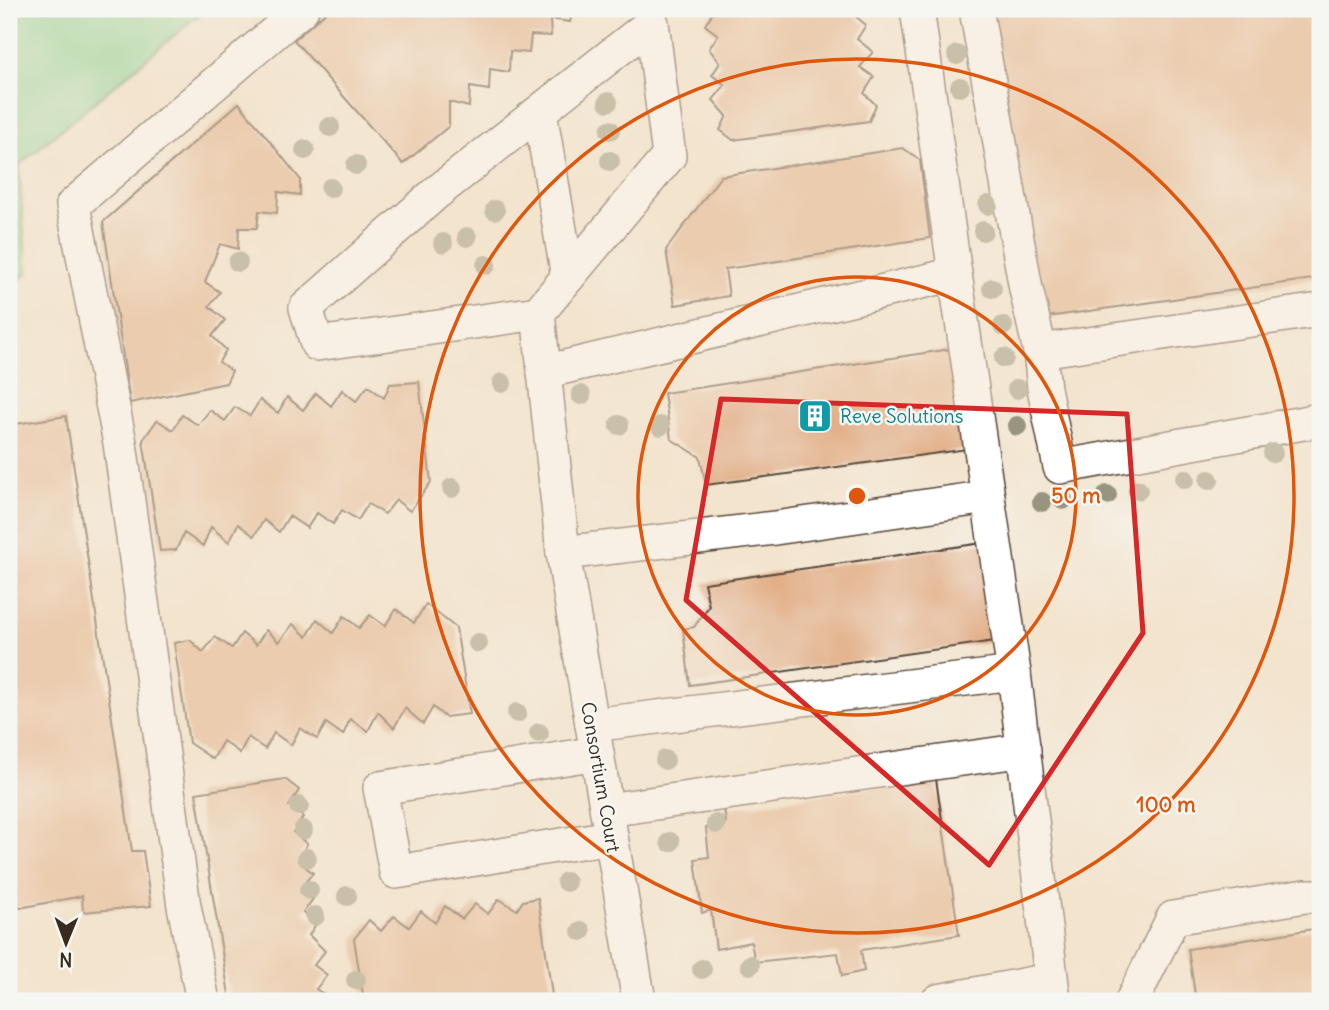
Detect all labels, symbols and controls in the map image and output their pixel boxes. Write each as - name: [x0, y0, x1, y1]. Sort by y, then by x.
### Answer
- building icon: Reve Solutions: [796, 397, 834, 435]
- place label: Reve Solutions: [840, 404, 963, 428]
- text: 50 m: [1051, 482, 1101, 509]
- centre of rings: [845, 484, 869, 508]
- street label: Consortium Court: [576, 700, 626, 854]
- text: 100 m: [1136, 791, 1196, 818]
- north arrow: [32, 908, 102, 978]
- text: N: [59, 948, 72, 972]

